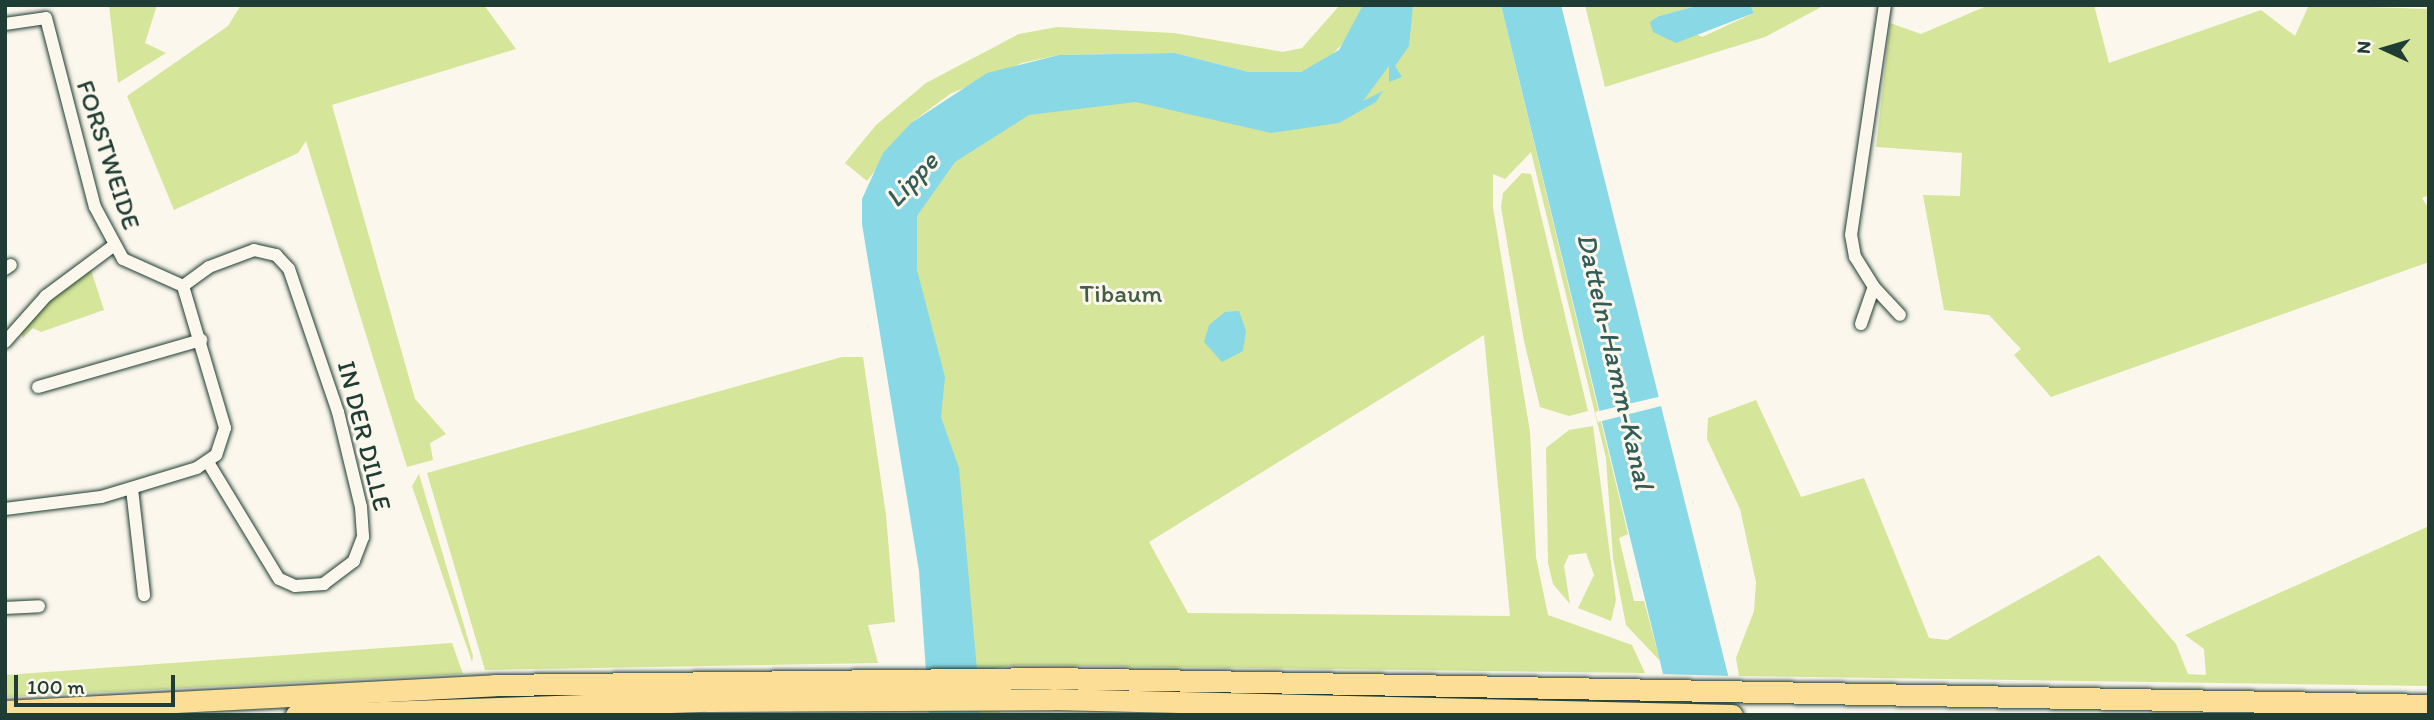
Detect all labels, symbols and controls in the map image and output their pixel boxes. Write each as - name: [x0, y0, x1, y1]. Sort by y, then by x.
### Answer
- north arrow: [2350, 14, 2420, 84]
- text: N: [2352, 40, 2375, 55]
- street label: FORSTWEIDE: [69, 76, 147, 234]
- water label: Lippe: [877, 144, 945, 214]
- water label: Datteln-Hamm-Kanal: [1570, 230, 1662, 492]
- park label: Tibaum: [1080, 278, 1162, 310]
- street label: IN DER DILLE: [330, 357, 398, 515]
- scale bar: [18, 660, 178, 704]
- text: 100 m: [27, 674, 85, 699]

